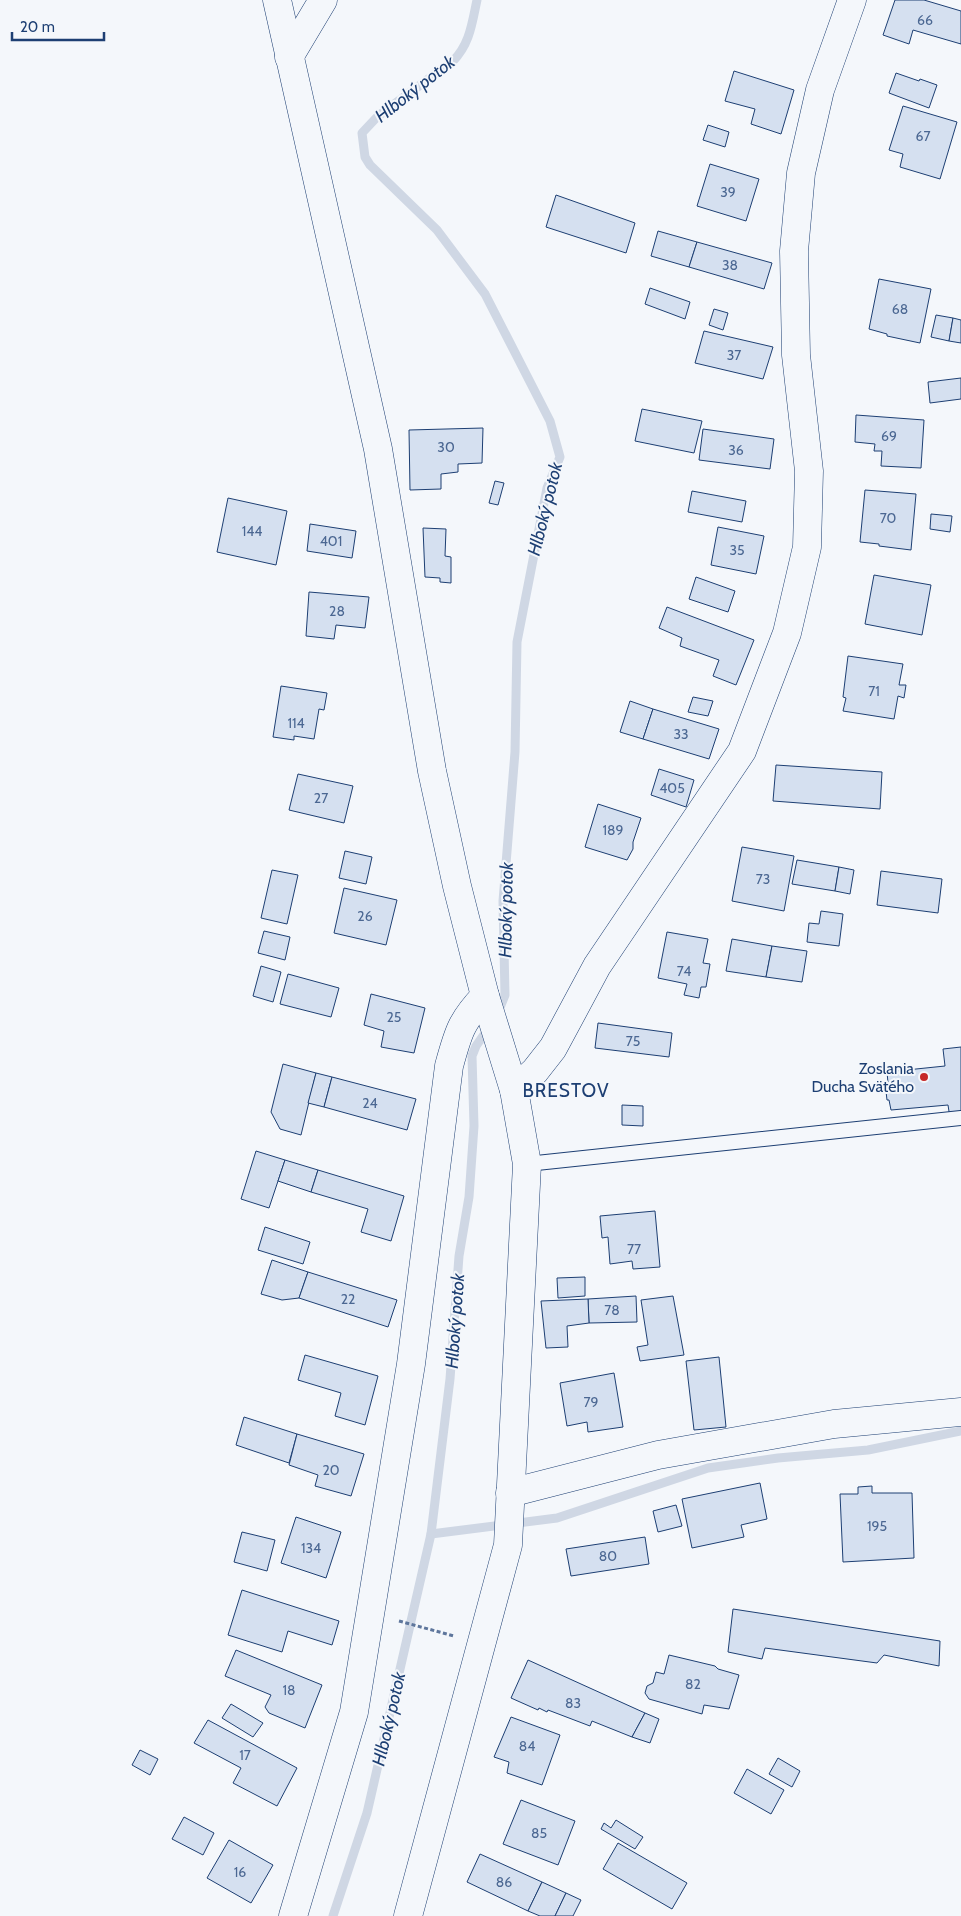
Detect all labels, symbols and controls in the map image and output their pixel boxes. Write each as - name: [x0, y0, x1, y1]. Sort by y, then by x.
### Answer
- scale bar: [12, 10, 105, 42]
- house number: 66: [917, 11, 933, 29]
- text: 20 m: [20, 18, 55, 36]
- water label: Hlboký potok: [371, 50, 460, 127]
- house number: 67: [916, 127, 930, 145]
- house number: 39: [720, 183, 736, 201]
- house number: 38: [722, 256, 738, 274]
- house number: 68: [892, 300, 908, 318]
- house number: 37: [727, 346, 741, 364]
- house number: 69: [881, 427, 897, 445]
- house number: 30: [437, 438, 455, 456]
- house number: 36: [728, 441, 744, 459]
- water label: Hlboký potok: [523, 459, 568, 558]
- house number: 70: [880, 509, 897, 527]
- house number: 144: [242, 522, 262, 540]
- house number: 401: [320, 532, 342, 550]
- house number: 35: [729, 541, 745, 559]
- house number: 28: [329, 602, 345, 620]
- house number: 71: [868, 682, 880, 700]
- house number: 114: [287, 714, 305, 732]
- house number: 33: [673, 725, 689, 743]
- house number: 405: [659, 779, 685, 797]
- house number: 27: [314, 789, 328, 807]
- house number: 189: [603, 821, 624, 839]
- water label: Hlboký potok: [494, 861, 518, 958]
- house number: 73: [756, 870, 770, 888]
- house number: 26: [357, 907, 373, 925]
- house number: 74: [677, 962, 691, 980]
- house number: 25: [387, 1008, 401, 1026]
- house number: 75: [626, 1032, 640, 1050]
- place label: Zoslania Ducha Svätého: [811, 1059, 914, 1096]
- marker: Zoslania Ducha Svätého: [918, 1071, 930, 1083]
- district label: BRESTOV: [522, 1079, 610, 1102]
- house number: 24: [362, 1094, 378, 1112]
- house number: 77: [627, 1240, 641, 1258]
- water label: Hlboký potok: [441, 1271, 469, 1369]
- house number: 22: [341, 1290, 355, 1308]
- house number: 78: [604, 1301, 620, 1319]
- house number: 79: [584, 1393, 599, 1411]
- house number: 20: [322, 1461, 340, 1479]
- house number: 195: [867, 1517, 887, 1535]
- house number: 134: [301, 1539, 321, 1557]
- house number: 80: [599, 1547, 617, 1565]
- water label: Hlboký potok: [368, 1669, 411, 1768]
- house number: 82: [685, 1675, 701, 1693]
- house number: 18: [282, 1681, 296, 1699]
- house number: 83: [565, 1694, 581, 1712]
- house number: 84: [519, 1737, 535, 1755]
- house number: 17: [239, 1746, 251, 1764]
- house number: 85: [531, 1824, 547, 1842]
- house number: 16: [234, 1863, 246, 1881]
- house number: 86: [496, 1873, 512, 1891]

